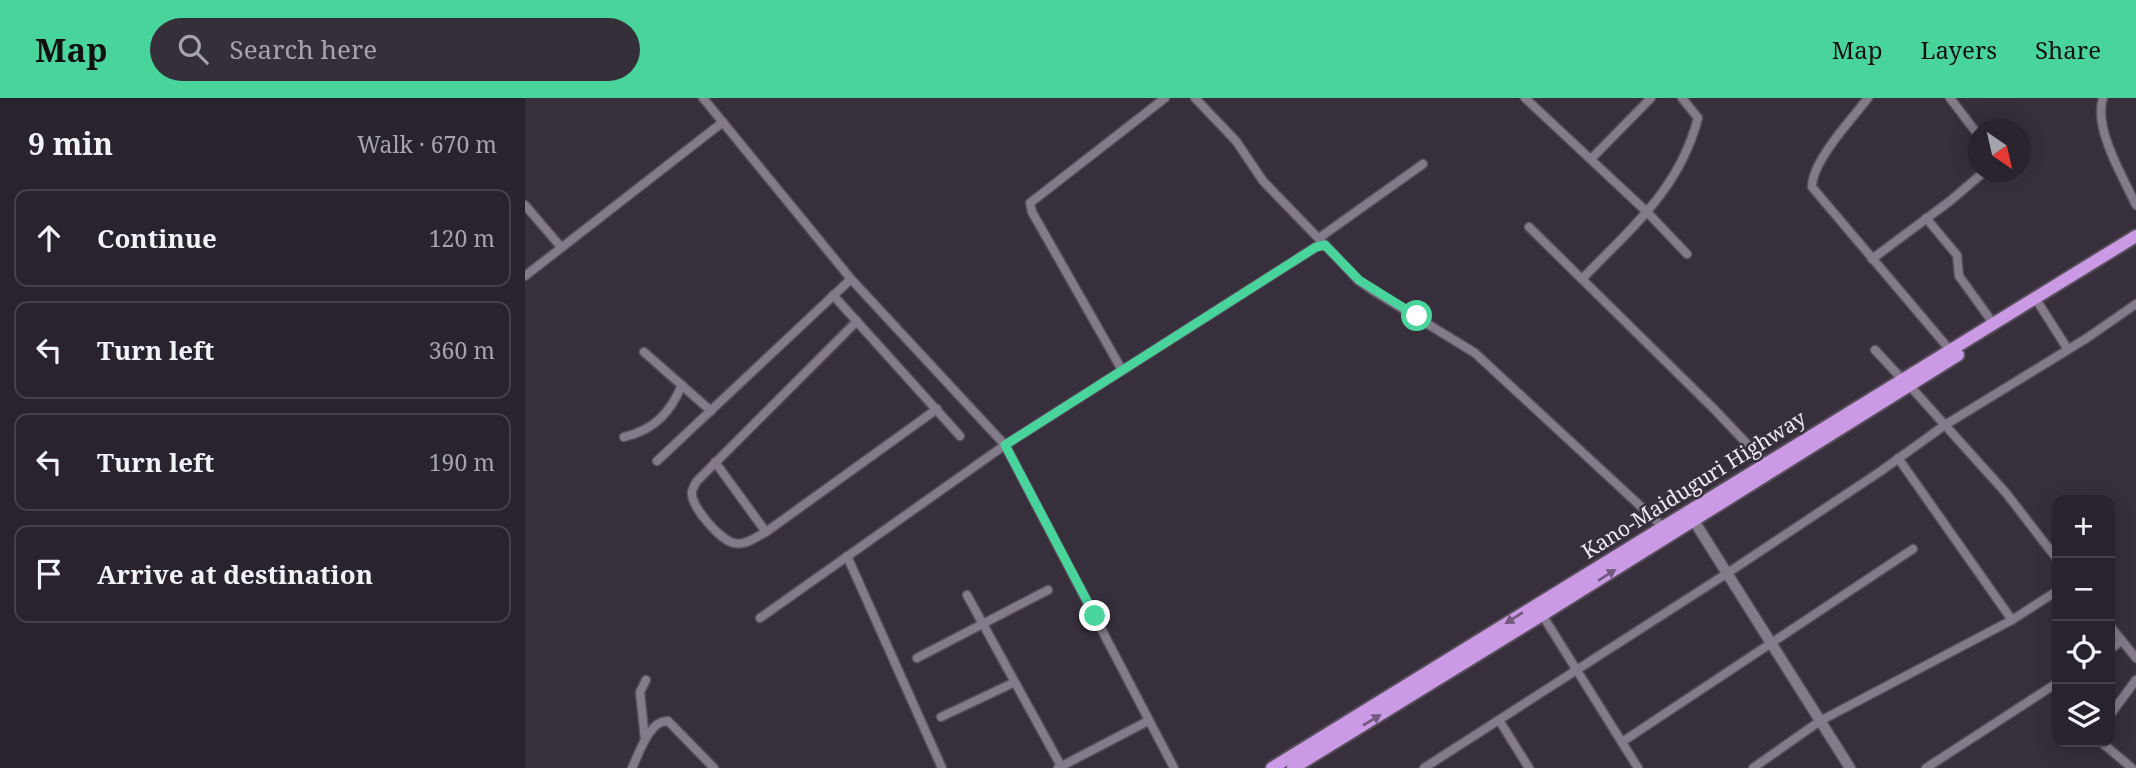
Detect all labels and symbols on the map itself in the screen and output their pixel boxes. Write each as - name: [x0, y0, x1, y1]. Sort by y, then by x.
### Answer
- north arrow: [1968, 119, 2031, 182]
- route start: [1401, 300, 1432, 331]
- street label: Kano-Maiduguri Highway: [1576, 404, 1811, 565]
- one-way arrow: [1598, 568, 1617, 581]
- route end: [1079, 600, 1110, 631]
- one-way arrow: [1505, 611, 1524, 624]
- one-way arrow: [1362, 713, 1381, 726]

